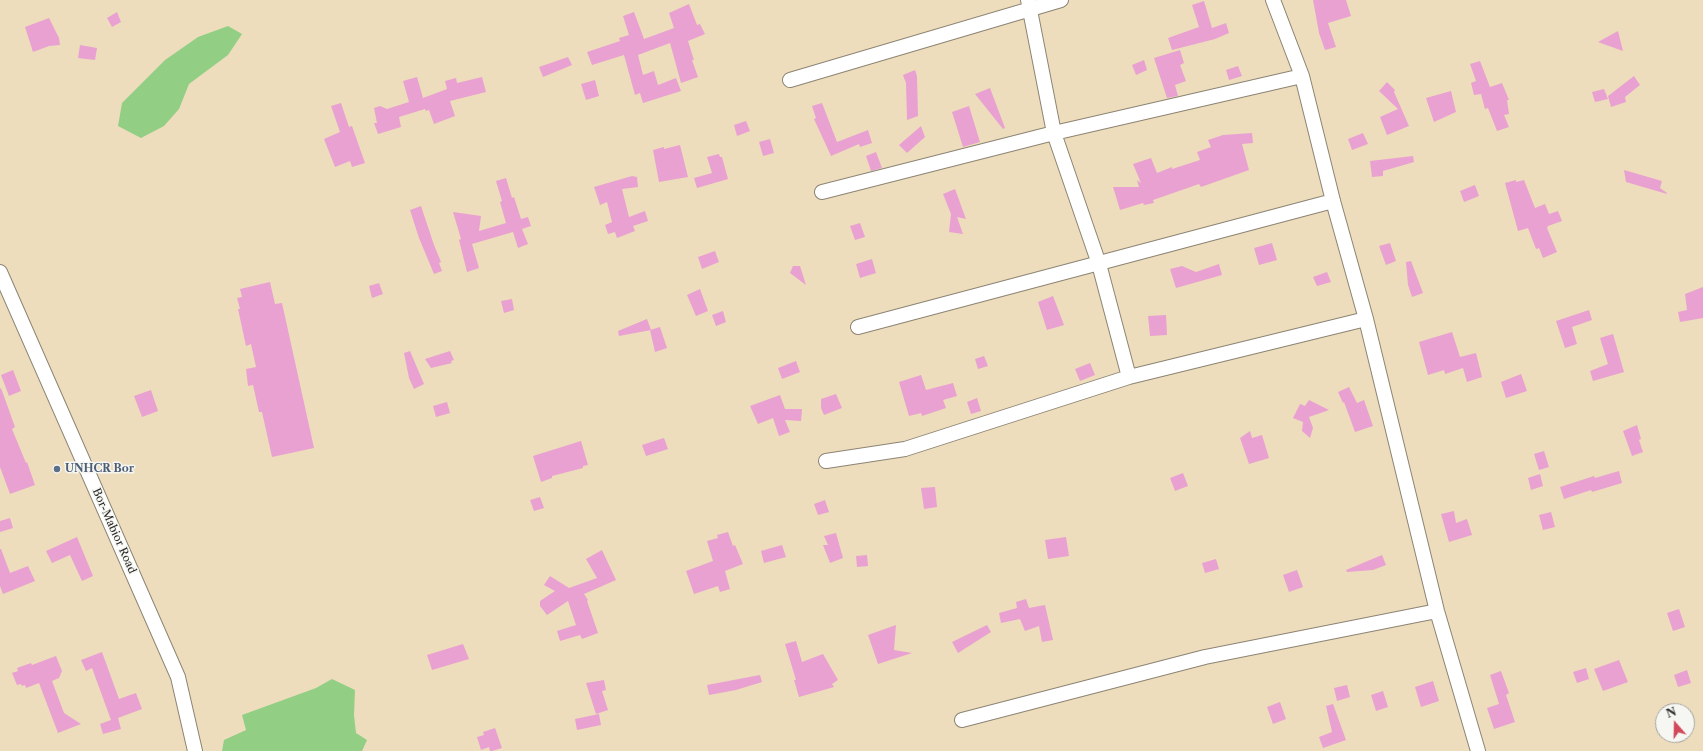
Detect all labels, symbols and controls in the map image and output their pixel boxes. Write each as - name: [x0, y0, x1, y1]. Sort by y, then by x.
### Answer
- place label: UNHCR Bor: [65, 462, 134, 476]
- marker: UNHCR Bor: [52, 464, 62, 474]
- street label: Bor-Mabior Road: [89, 486, 139, 576]
- north arrow: [1655, 703, 1695, 743]
- text: N: [1664, 704, 1678, 721]

